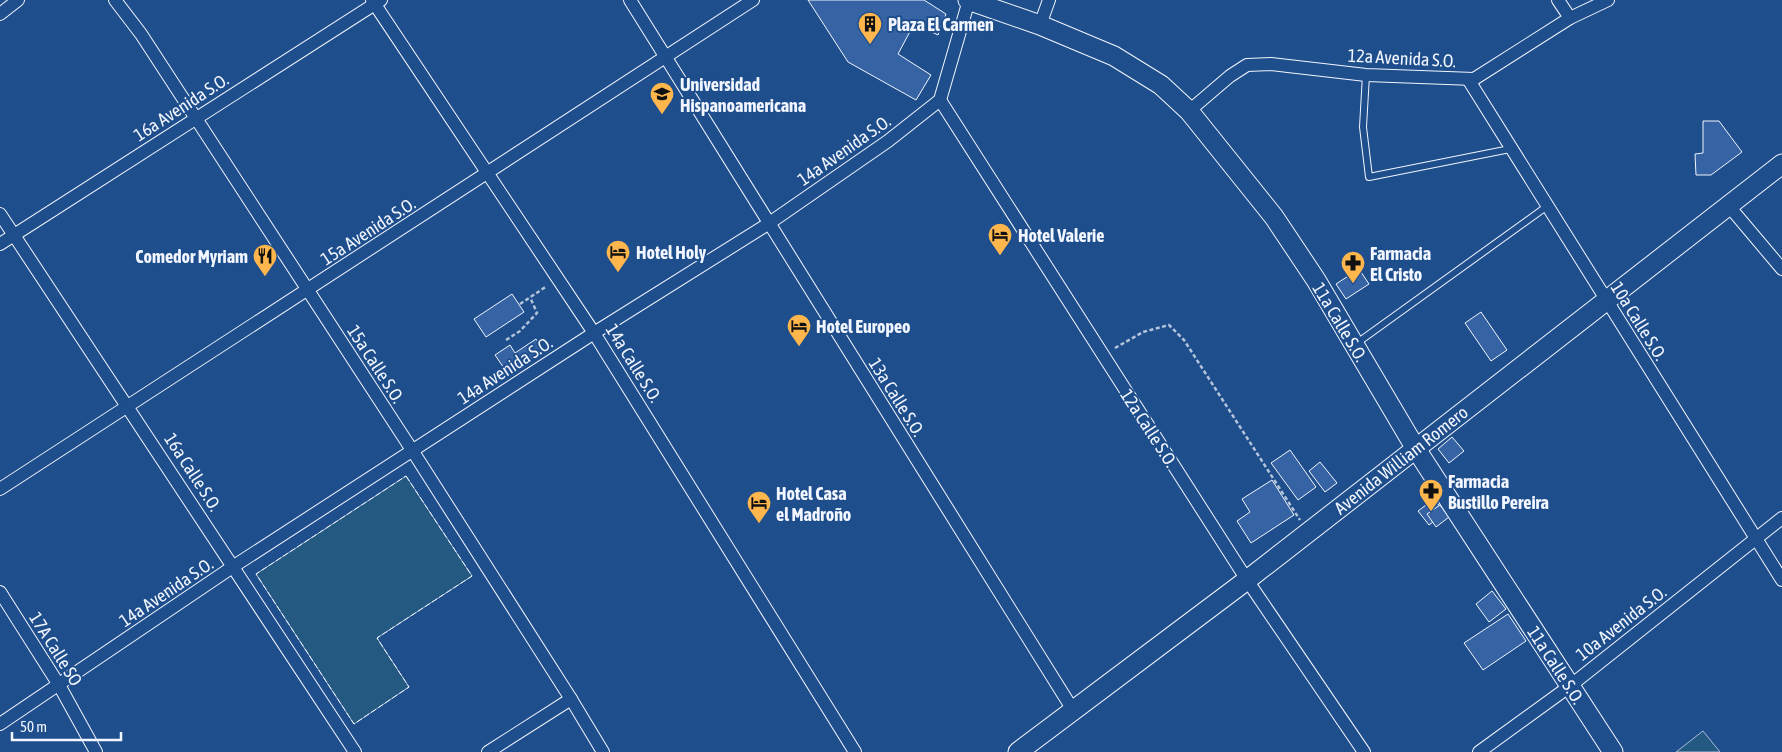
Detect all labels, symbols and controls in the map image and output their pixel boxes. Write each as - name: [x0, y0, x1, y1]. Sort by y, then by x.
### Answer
- building icon: Plaza El Carmen: [857, 11, 883, 45]
- place label: Plaza El Carmen: [888, 14, 994, 35]
- street label: 12a Avenida S.O.: [1347, 45, 1457, 71]
- street label: 16a Avenida S.O.: [130, 69, 232, 145]
- place label: Universidad Hispanoamericana: [680, 74, 806, 116]
- school or university icon: Universidad Hispanoamericana: [649, 81, 675, 115]
- street label: 14a Avenida S.O.: [794, 110, 894, 190]
- street label: 15a Avenida S.O.: [317, 193, 419, 269]
- hotel icon: Hotel Valerie: [987, 222, 1013, 256]
- place label: Hotel Valerie: [1018, 225, 1104, 246]
- hotel icon: Hotel Holy: [605, 239, 631, 273]
- place label: Hotel Holy: [636, 242, 707, 263]
- restaurant icon: Comedor Myriam: [252, 243, 278, 277]
- place label: Farmacia El Cristo: [1370, 243, 1431, 285]
- place label: Comedor Myriam: [135, 246, 248, 267]
- pharmacy icon: Farmacia El Cristo: [1340, 250, 1366, 284]
- street label: 10a Calle S.O.: [1607, 278, 1671, 364]
- street label: 11a Calle S.O.: [1308, 279, 1372, 365]
- hotel icon: Hotel Europeo: [786, 313, 812, 347]
- place label: Hotel Europeo: [816, 316, 911, 337]
- street label: 14a Calle S.O.: [602, 320, 666, 406]
- street label: 15a Calle S.O.: [343, 321, 409, 407]
- street label: 14a Avenida S.O.: [454, 332, 556, 408]
- street label: 13a Calle S.O.: [865, 354, 929, 440]
- street label: 12a Calle S.O.: [1116, 385, 1182, 471]
- street label: Avenida William Romero: [1330, 401, 1472, 519]
- street label: 16a Calle S.O.: [160, 429, 226, 515]
- place label: Farmacia Bustillo Pereira: [1448, 471, 1549, 513]
- pharmacy icon: Farmacia Bustillo Pereira: [1418, 478, 1444, 512]
- place label: Hotel Casa el Madroño: [776, 483, 851, 525]
- hotel icon: Hotel Casa el Madroño: [746, 490, 772, 524]
- street label: 14a Avenida S.O.: [115, 553, 217, 631]
- street label: 10a Avenida S.O.: [1572, 581, 1670, 665]
- street label: 17A Calle SO: [25, 608, 87, 690]
- street label: 11a Calle S.O.: [1523, 622, 1589, 708]
- scale bar: [12, 710, 121, 742]
- text: 50 m: [20, 718, 47, 735]

